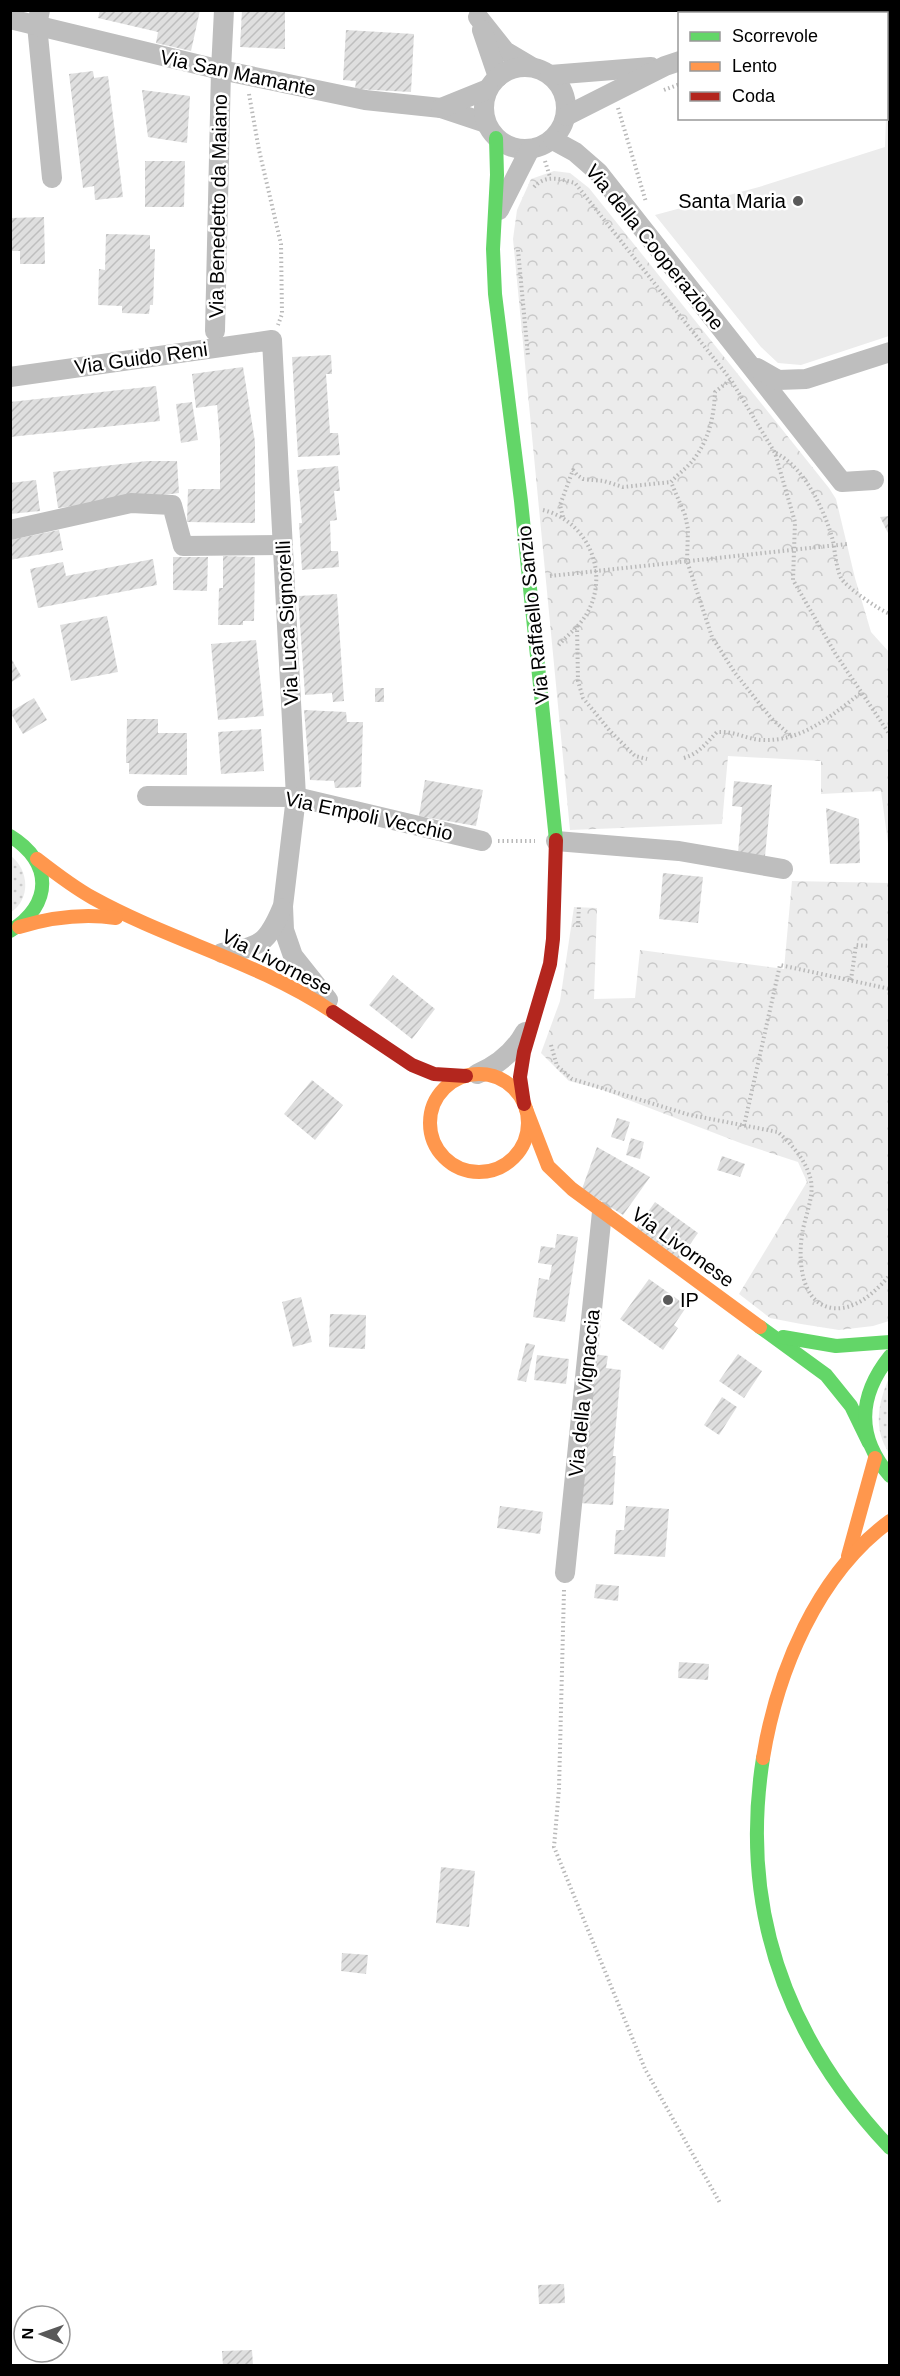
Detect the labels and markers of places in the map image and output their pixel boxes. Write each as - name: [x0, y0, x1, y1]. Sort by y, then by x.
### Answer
- place label: Santa Maria: [678, 190, 787, 212]
- marker: Santa Maria: [791, 194, 805, 208]
- place label: IP: [680, 1289, 699, 1311]
- marker: IP: [661, 1293, 675, 1307]

